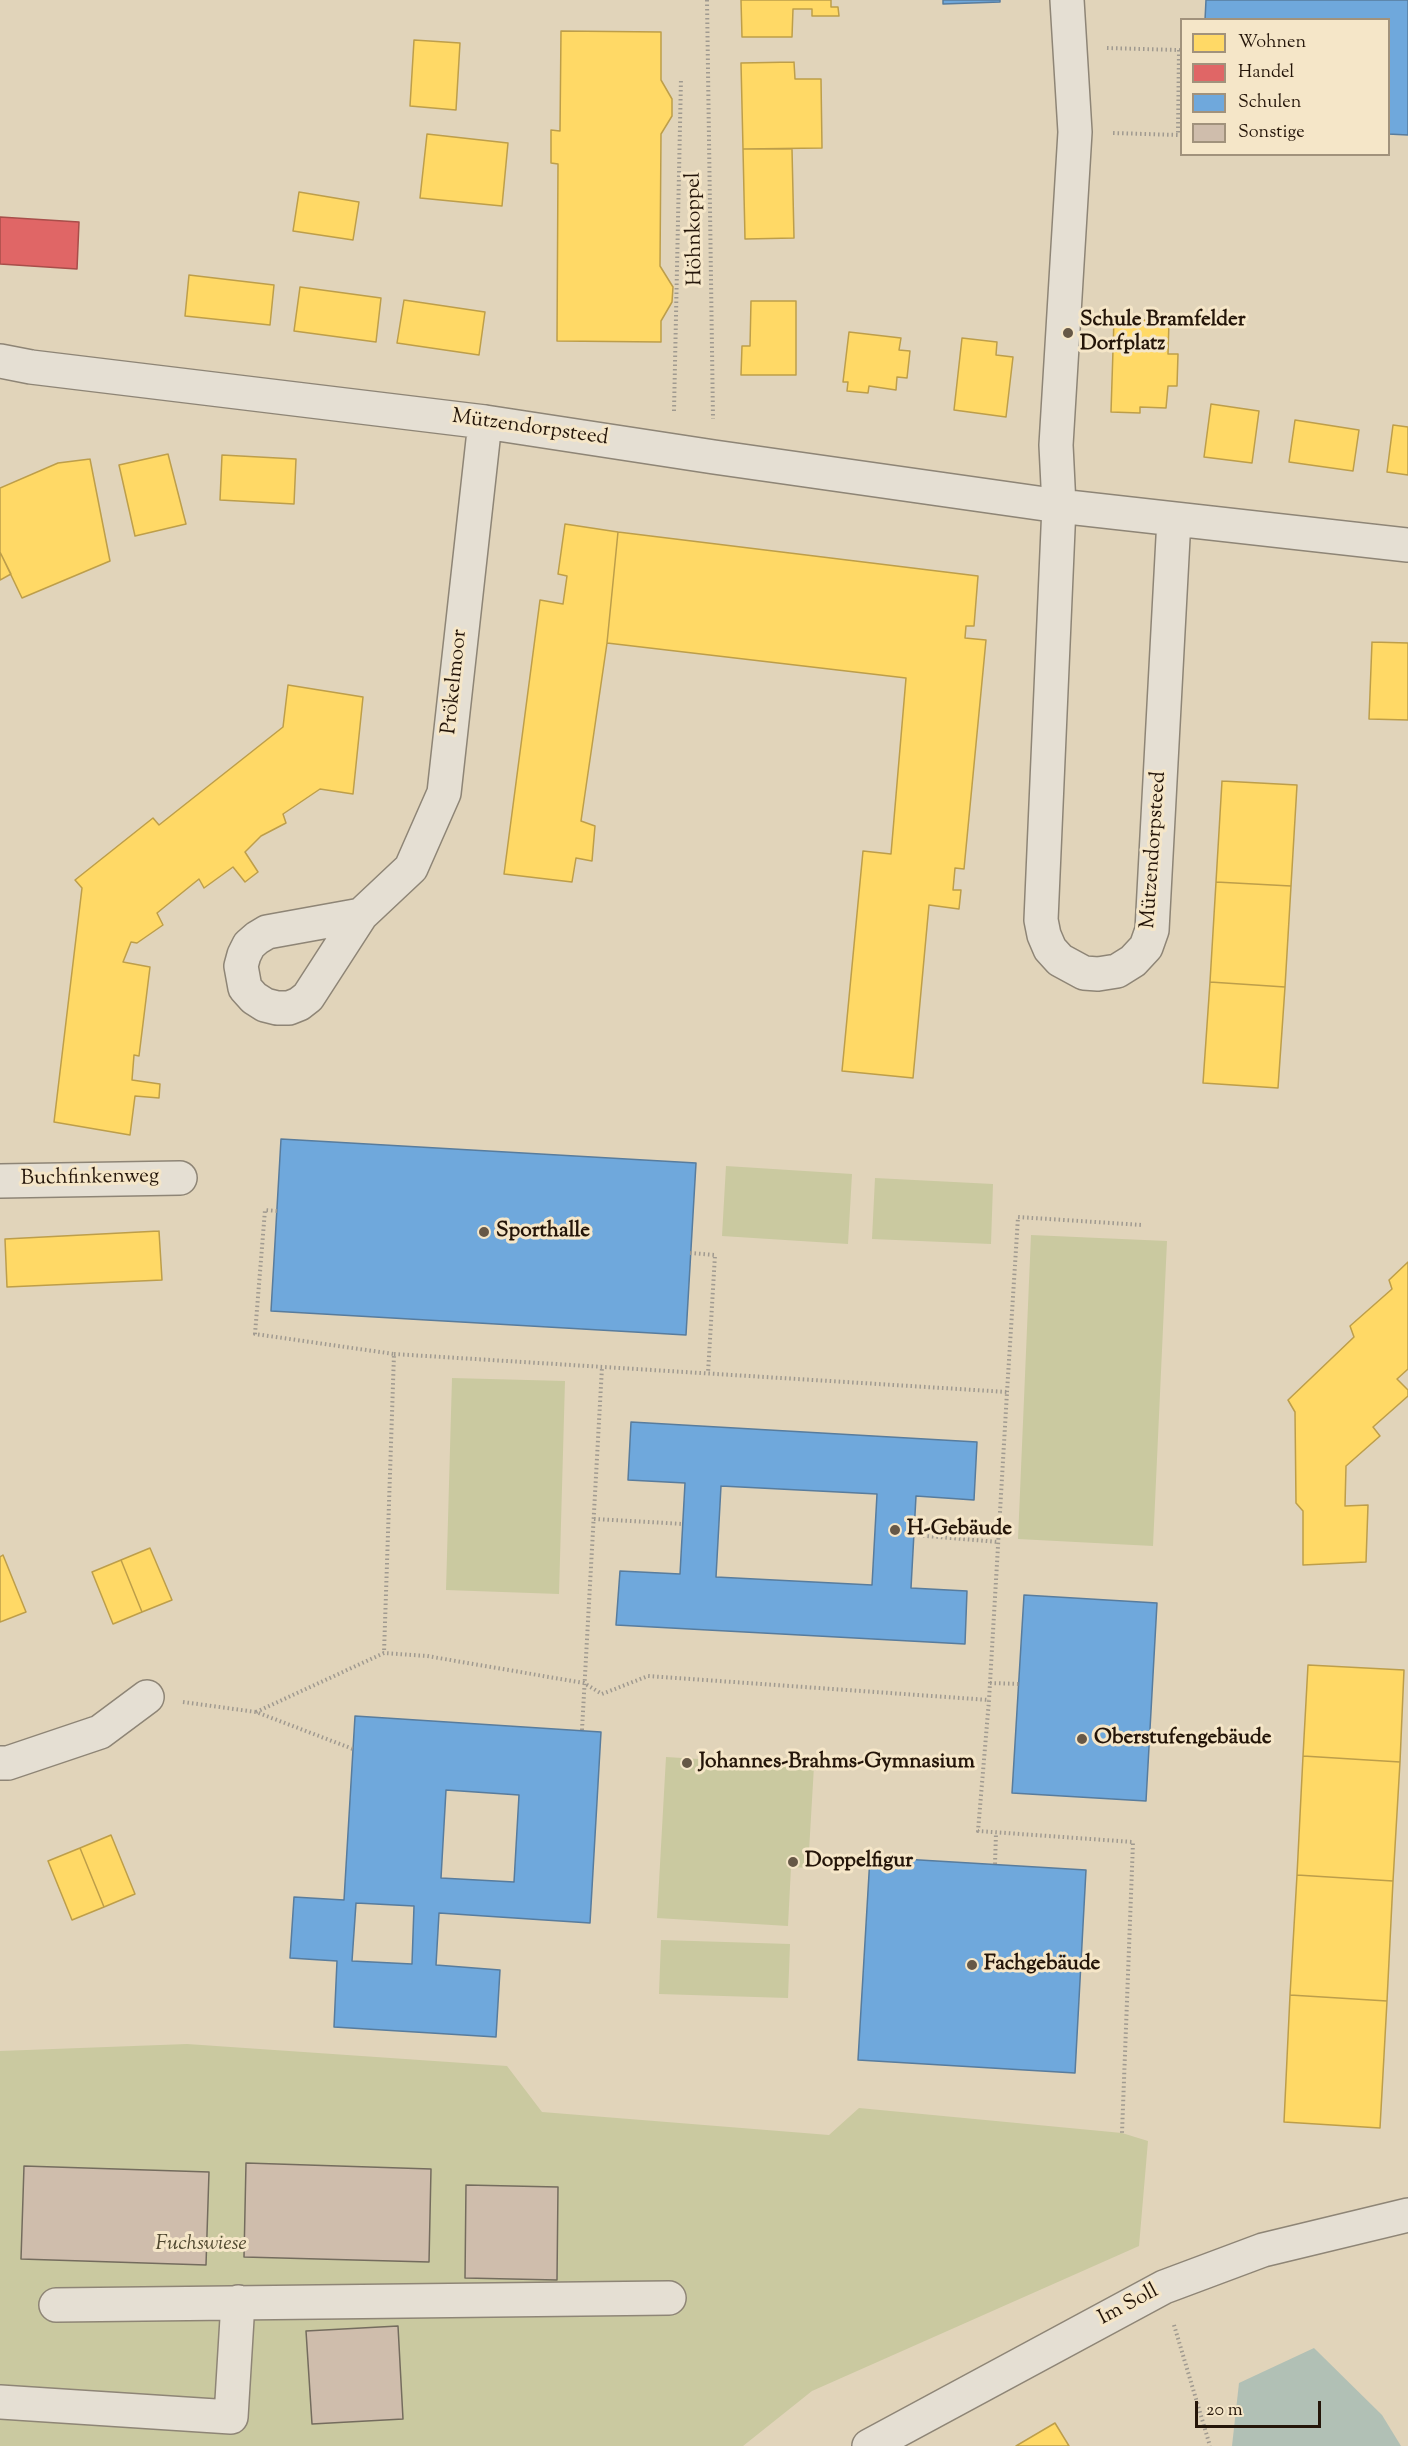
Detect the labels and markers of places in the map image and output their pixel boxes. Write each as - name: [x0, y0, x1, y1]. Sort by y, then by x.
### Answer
- place label: Schule Bramfelder Dorfplatz: [1080, 308, 1246, 358]
- marker: Schule Bramfelder Dorfplatz: [1061, 326, 1075, 340]
- place label: Sporthalle: [496, 1219, 590, 1245]
- marker: Sporthalle: [477, 1225, 491, 1239]
- place label: H-Gebäude: [907, 1517, 1012, 1543]
- marker: H-Gebäude: [888, 1523, 902, 1537]
- place label: Oberstufengebäude: [1094, 1726, 1272, 1752]
- marker: Oberstufengebäude: [1075, 1732, 1089, 1746]
- place label: Johannes-Brahms-Gymnasium: [699, 1750, 975, 1776]
- marker: Johannes-Brahms-Gymnasium: [680, 1756, 694, 1770]
- place label: Doppelfigur: [805, 1849, 913, 1875]
- marker: Doppelfigur: [786, 1855, 800, 1869]
- place label: Fachgebäude: [984, 1952, 1100, 1978]
- marker: Fachgebäude: [965, 1958, 979, 1972]

